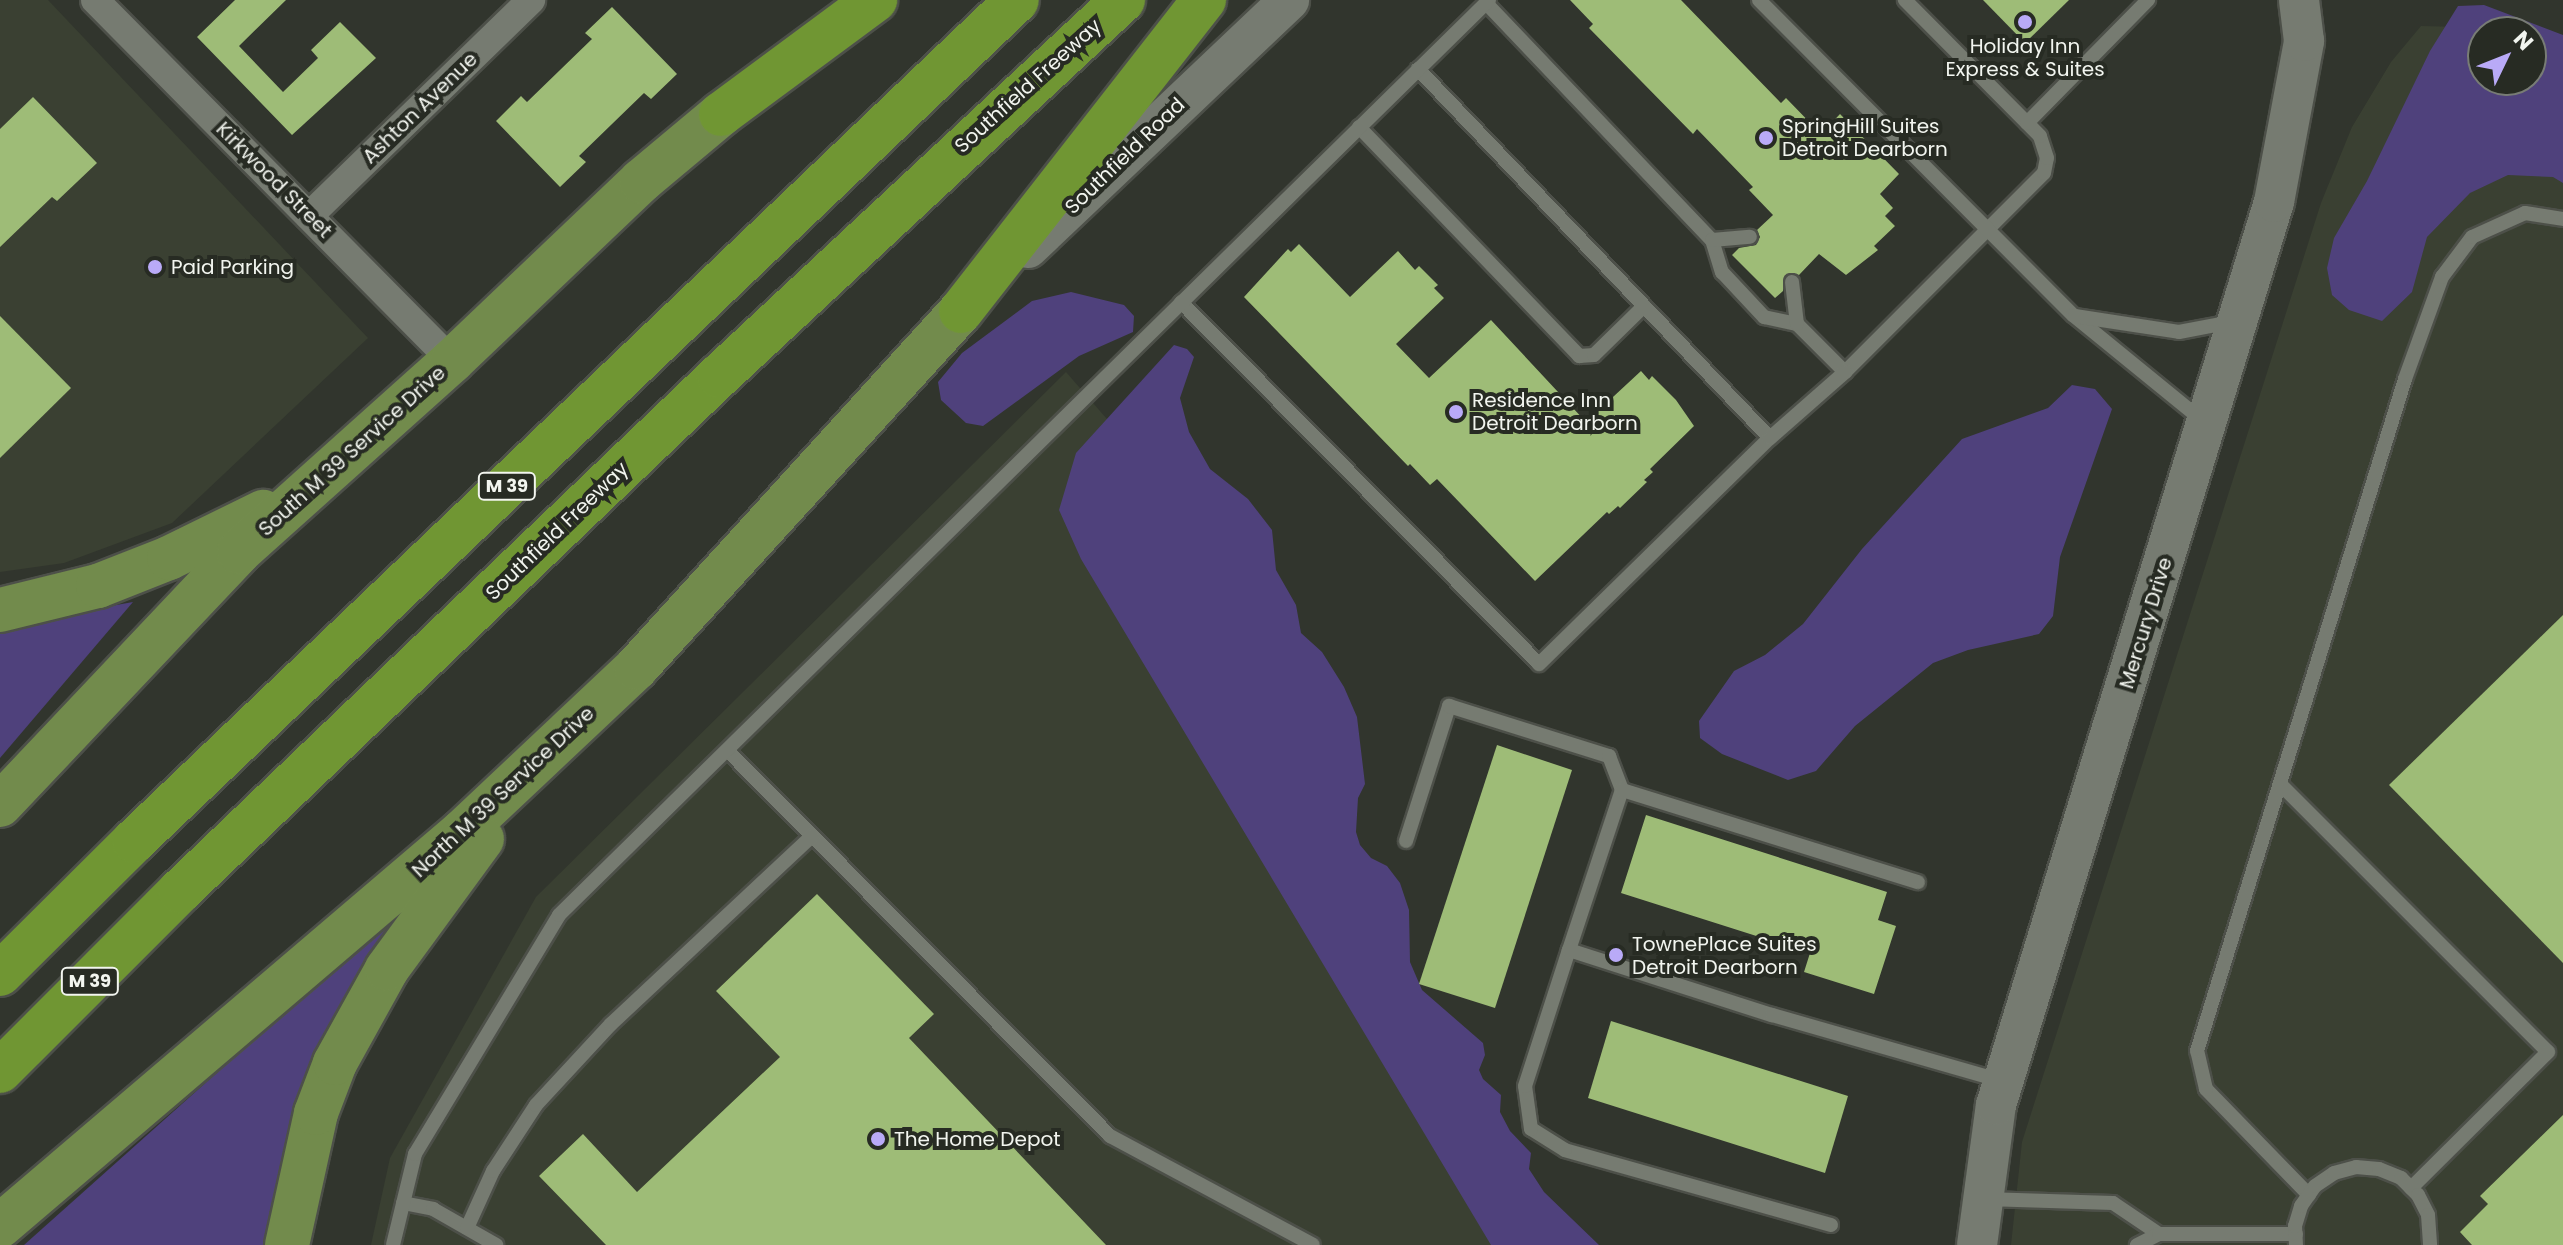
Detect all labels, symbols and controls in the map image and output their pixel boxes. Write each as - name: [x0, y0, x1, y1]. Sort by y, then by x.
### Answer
- marker: Holiday Inn Express & Suites: [2016, 13, 2034, 31]
- street label: Southfield Freeway: [950, 14, 1106, 158]
- north arrow: [2467, 16, 2547, 96]
- text: N: [2506, 24, 2540, 57]
- place label: Holiday Inn Express & Suites: [1945, 34, 2105, 81]
- street label: Ashton Avenue: [358, 47, 482, 169]
- street label: Southfield Road: [1060, 93, 1190, 219]
- place label: SpringHill Suites Detroit Dearborn: [1782, 114, 1948, 161]
- street label: Kirkwood Street: [211, 117, 337, 243]
- marker: SpringHill Suites Detroit Dearborn: [1757, 129, 1775, 147]
- place label: Paid Parking: [171, 255, 294, 279]
- marker: Paid Parking: [146, 258, 164, 276]
- street label: South M 39 Service Drive: [254, 361, 450, 541]
- place label: Residence Inn Detroit Dearborn: [1472, 388, 1638, 435]
- marker: Residence Inn Detroit Dearborn: [1447, 403, 1465, 421]
- street label: Southfield Freeway: [481, 457, 633, 605]
- road number: M 39: [477, 472, 537, 500]
- street label: Mercury Drive: [2115, 554, 2177, 692]
- street label: North M 39 Service Drive: [407, 701, 599, 883]
- place label: TownePlace Suites Detroit Dearborn: [1632, 932, 1817, 979]
- marker: TownePlace Suites Detroit Dearborn: [1607, 946, 1625, 964]
- road number: M 39: [60, 967, 120, 995]
- place label: The Home Depot: [894, 1127, 1060, 1151]
- marker: The Home Depot: [869, 1130, 887, 1148]

